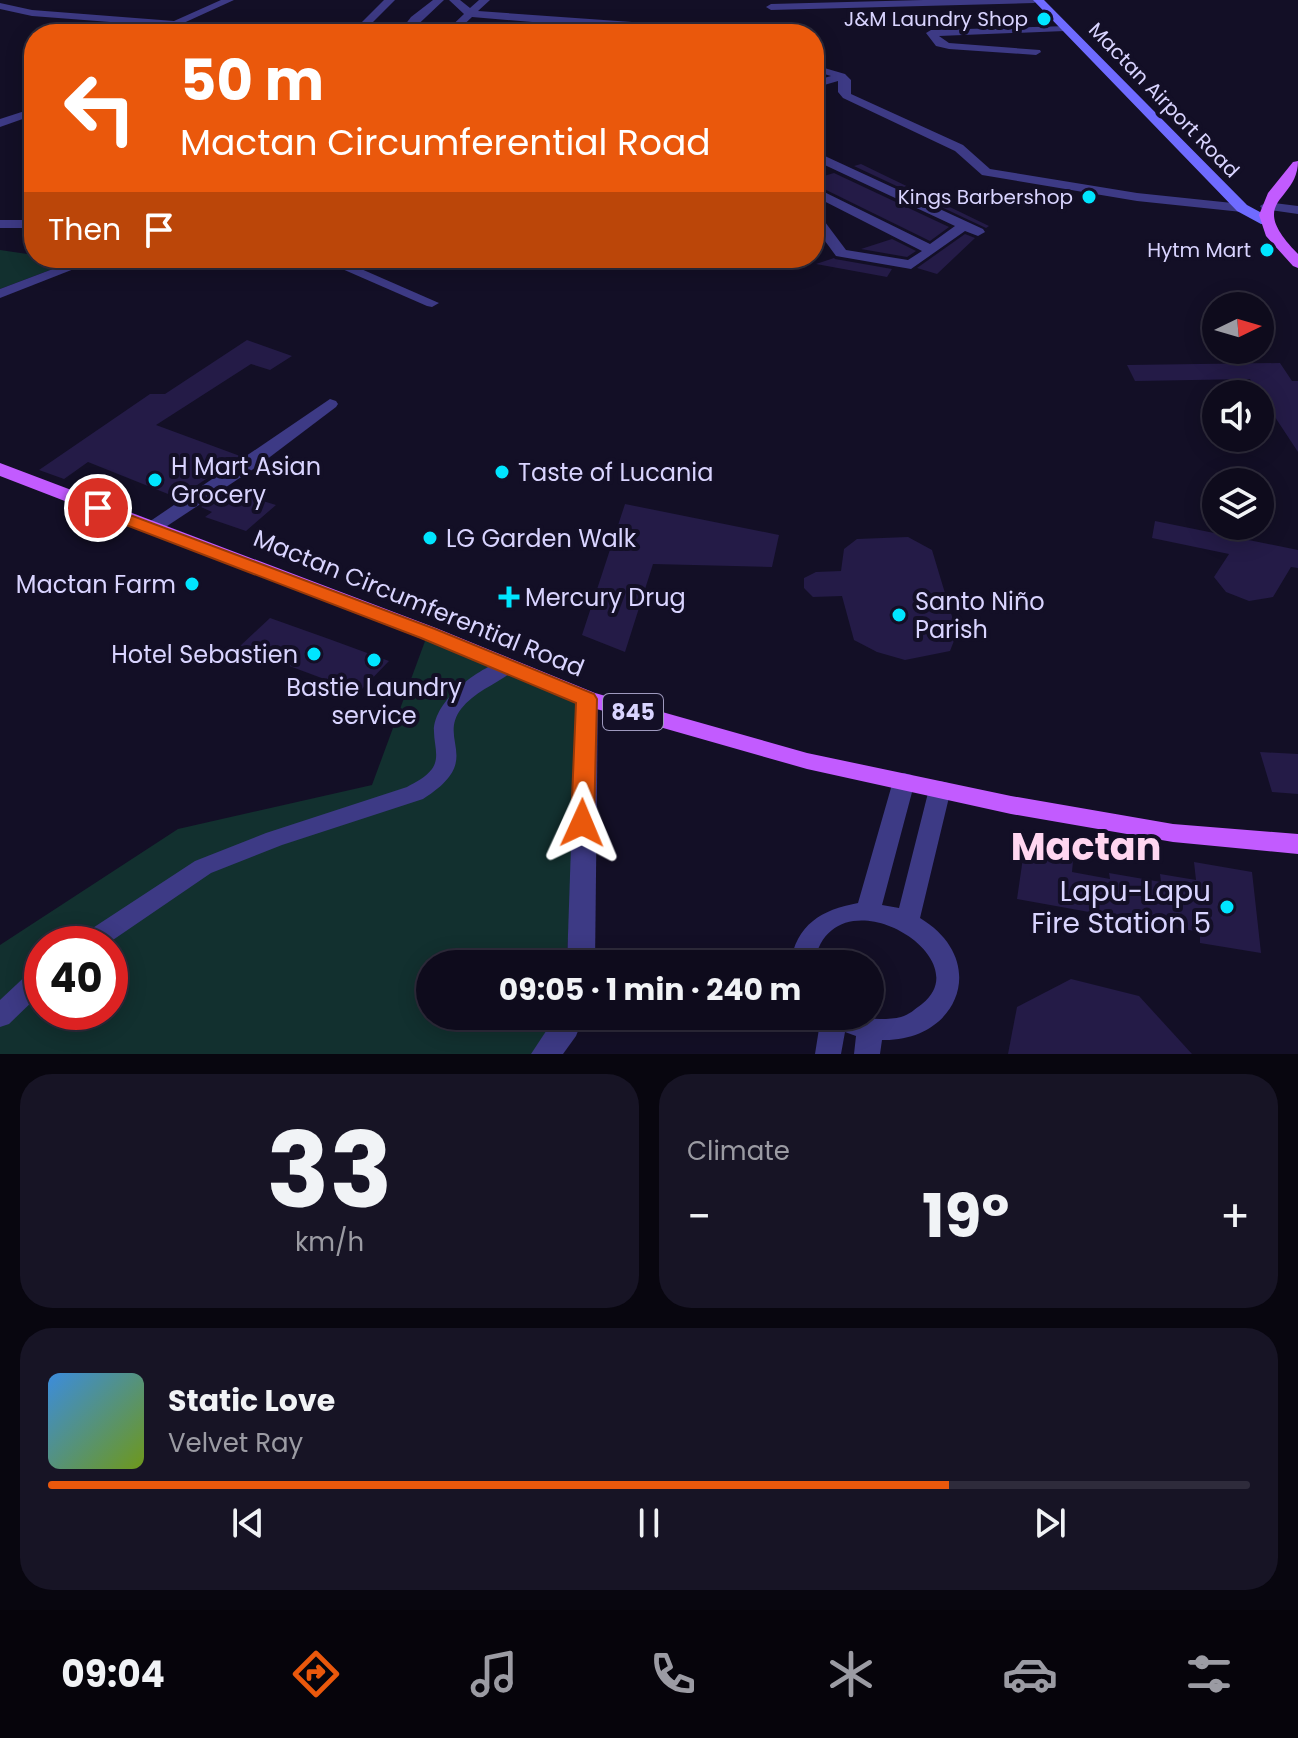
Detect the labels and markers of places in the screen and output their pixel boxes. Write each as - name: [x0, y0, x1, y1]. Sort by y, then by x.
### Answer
- place label: J&M Laundry Shop: [844, 5, 1028, 33]
- marker: J&M Laundry Shop: [1035, 10, 1053, 28]
- place label: Kings Barbershop: [898, 183, 1073, 211]
- marker: Kings Barbershop: [1080, 188, 1098, 206]
- place label: Hytm Mart: [1147, 236, 1251, 264]
- marker: Hytm Mart: [1258, 241, 1276, 259]
- place label: H Mart Asian Grocery: [171, 450, 321, 511]
- place label: Taste of Lucania: [518, 456, 713, 489]
- marker: Taste of Lucania: [493, 463, 511, 481]
- marker: H Mart Asian Grocery: [146, 471, 164, 489]
- pin: [64, 474, 132, 542]
- place label: LG Garden Walk: [446, 522, 637, 555]
- marker: LG Garden Walk: [421, 529, 439, 547]
- place label: Mactan Farm: [16, 568, 176, 601]
- marker: Mactan Farm: [183, 575, 201, 593]
- place label: Mercury Drug: [525, 581, 686, 614]
- place label: Santo Niño Parish: [915, 585, 1045, 646]
- marker: Mercury Drug: [500, 588, 518, 606]
- marker: Santo Niño Parish: [890, 606, 908, 624]
- place label: Hotel Sebastien: [111, 638, 298, 671]
- marker: Hotel Sebastien: [305, 645, 323, 663]
- marker: Bastie Laundry service: [365, 651, 383, 669]
- place label: Bastie Laundry service: [286, 671, 462, 732]
- place label: Lapu-Lapu Fire Station 5: [1031, 872, 1211, 943]
- marker: Lapu-Lapu Fire Station 5: [1218, 898, 1236, 916]

